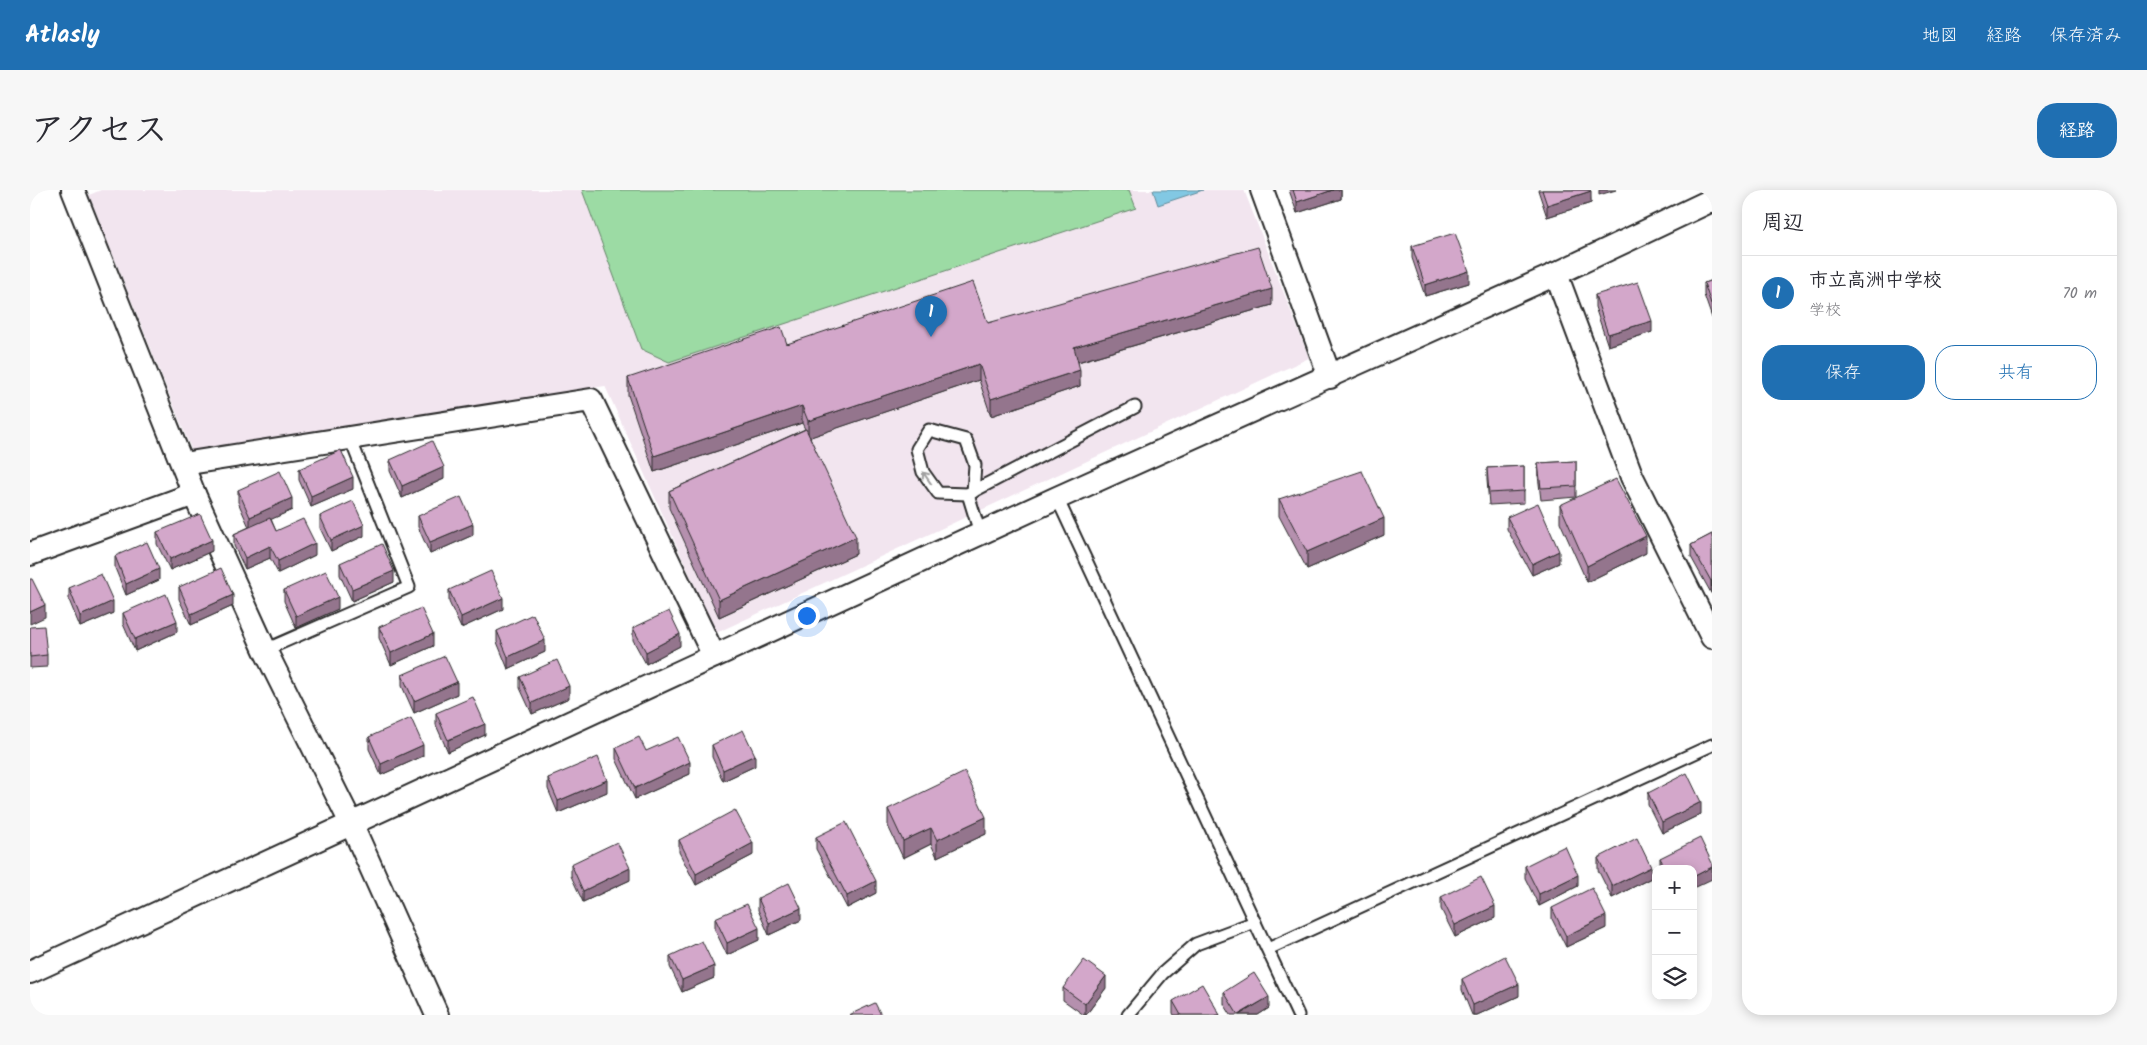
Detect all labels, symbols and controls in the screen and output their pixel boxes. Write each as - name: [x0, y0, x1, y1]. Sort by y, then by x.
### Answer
- text: Atlasly: [25, 16, 100, 55]
- text: 地図: [1922, 22, 1958, 51]
- text: 経路: [1986, 22, 2022, 51]
- text: 保存済み: [2050, 22, 2122, 51]
- button: 経路: [2037, 103, 2117, 158]
- text: アクセス: [30, 104, 168, 160]
- text: 周辺: [1762, 207, 1804, 240]
- text: 市立高洲中学校: [1809, 266, 1942, 296]
- text: 1: [1776, 281, 1780, 306]
- text: 70 m: [2062, 281, 2097, 306]
- pin: 1: [915, 296, 947, 337]
- text: 学校: [1809, 298, 1841, 323]
- button: 保存: [1762, 345, 1925, 400]
- button: 共有: [1935, 345, 2097, 400]
- one-way arrow: [922, 471, 932, 485]
- your location: [794, 603, 820, 629]
- map controls: [1652, 865, 1697, 1000]
- button: +: [1652, 865, 1697, 910]
- button: −: [1652, 910, 1697, 955]
- button: layers: [1652, 955, 1697, 1000]

